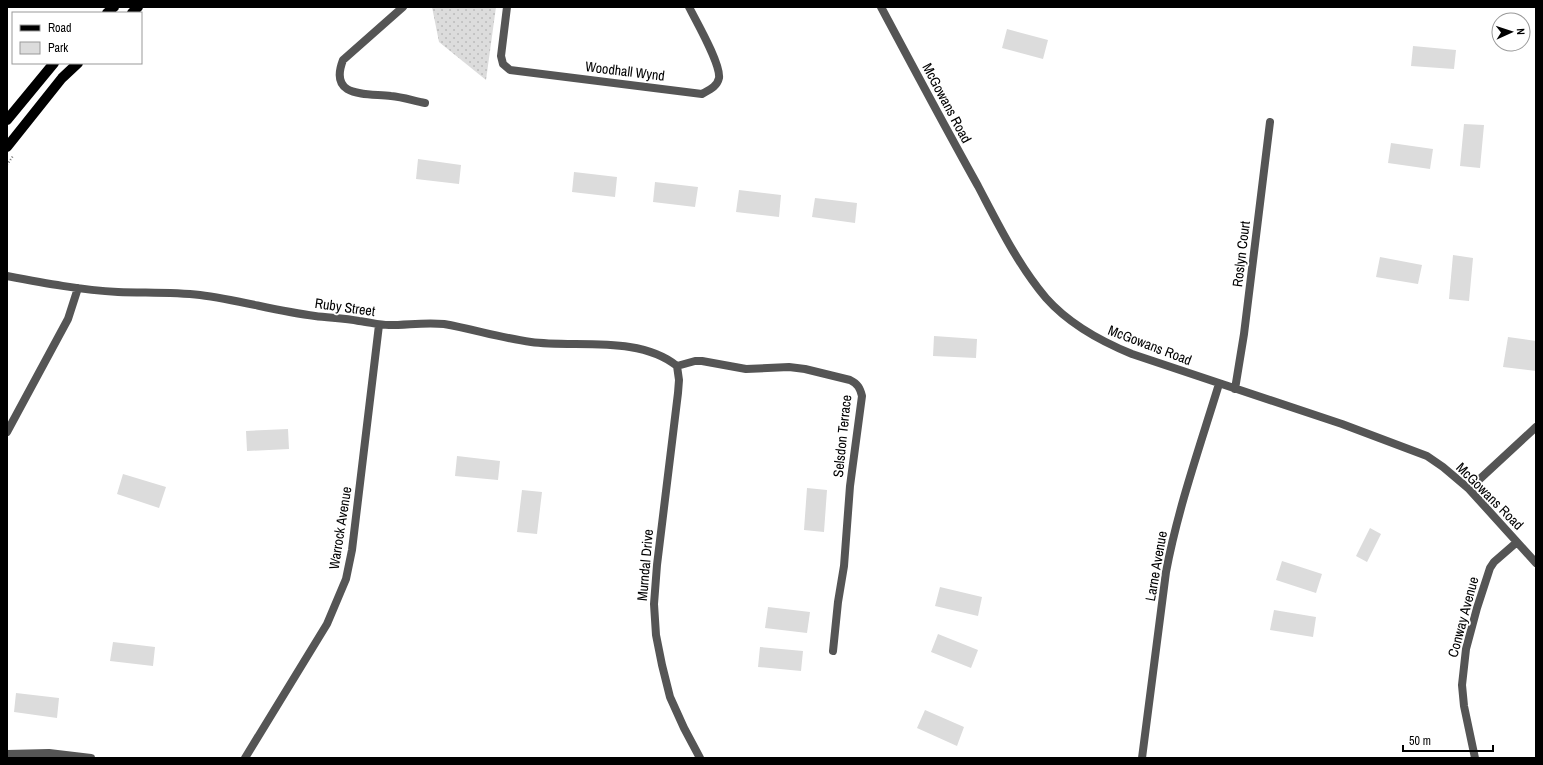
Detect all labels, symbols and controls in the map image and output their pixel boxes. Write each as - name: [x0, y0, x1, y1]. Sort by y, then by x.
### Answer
- legend: [12, 12, 142, 64]
- north arrow: [1491, 12, 1531, 52]
- text: Road: [48, 20, 72, 36]
- text: N: [1514, 28, 1528, 35]
- text: Park: [48, 40, 68, 56]
- street label: Woodhall Wynd: [584, 57, 666, 85]
- street label: McGowans Road: [918, 60, 976, 146]
- street label: Roslyn Court: [1228, 220, 1254, 288]
- street label: Ruby Street: [314, 294, 376, 320]
- street label: McGowans Road: [1106, 321, 1194, 369]
- street label: Selsdon Terrace: [829, 394, 855, 478]
- street label: McGowans Road: [1453, 459, 1527, 533]
- street label: Warrock Avenue: [325, 485, 355, 571]
- street label: Murndal Drive: [633, 528, 657, 602]
- street label: Larne Avenue: [1141, 530, 1171, 602]
- street label: Conway Avenue: [1444, 575, 1482, 659]
- scale bar: [1403, 727, 1493, 753]
- text: 50 m: [1409, 733, 1431, 749]

